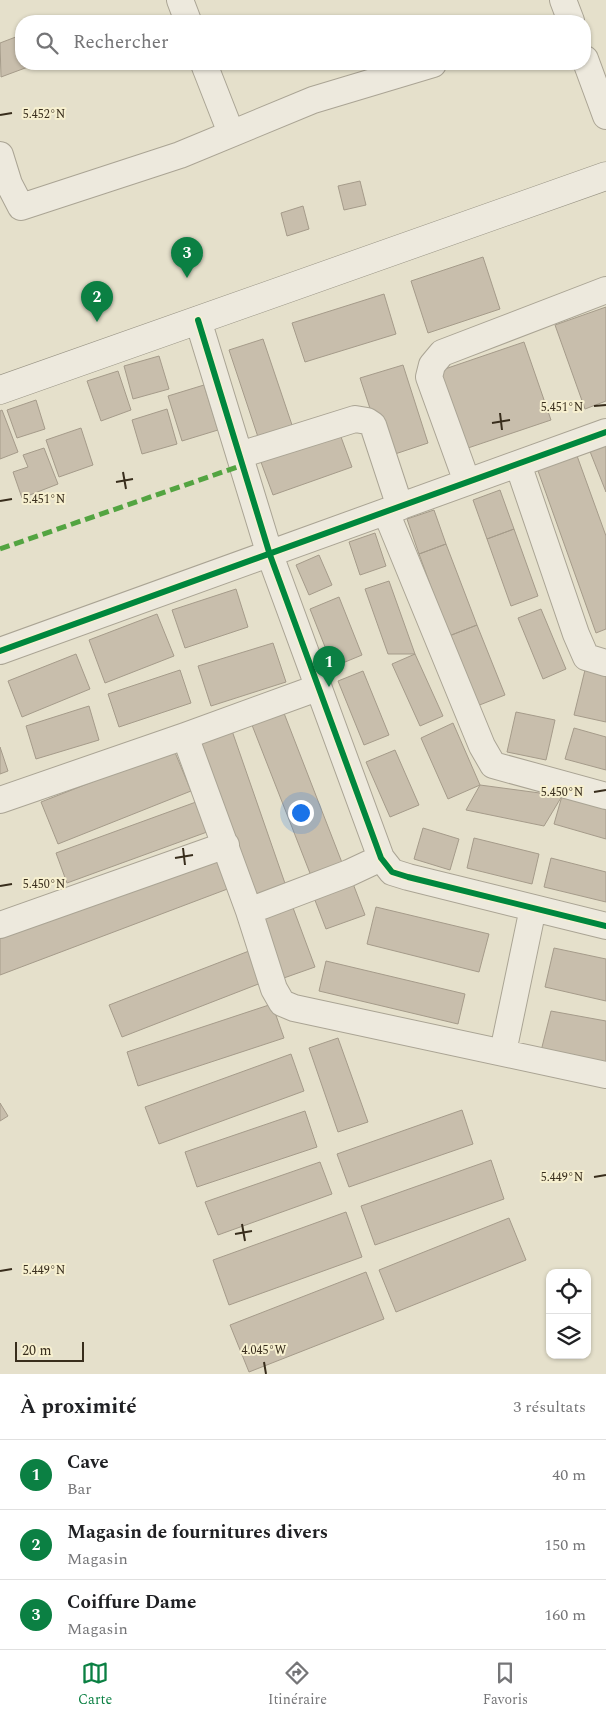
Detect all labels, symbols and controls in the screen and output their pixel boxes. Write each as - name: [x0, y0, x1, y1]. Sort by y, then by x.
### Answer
- search box: [15, 15, 591, 70]
- text: Rechercher: [73, 28, 169, 57]
- icon: search: [33, 29, 61, 57]
- text: 5.452°N: [23, 105, 65, 124]
- pin: 3: [171, 237, 203, 278]
- pin: 2: [81, 281, 113, 322]
- text: 5.451°N: [541, 398, 583, 417]
- text: 5.451°N: [23, 490, 65, 509]
- pin: 1: [313, 646, 345, 687]
- text: 5.450°N: [541, 783, 583, 802]
- your location: [288, 800, 314, 826]
- text: 5.450°N: [23, 875, 65, 894]
- text: 5.449°N: [541, 1168, 583, 1187]
- text: 5.449°N: [23, 1261, 65, 1280]
- map controls: [546, 1269, 591, 1359]
- button: locate: [546, 1269, 591, 1314]
- button: layers: [546, 1314, 591, 1359]
- scale bar: [15, 1339, 84, 1362]
- text: 20 m: [22, 1340, 52, 1361]
- text: 4.045°W: [242, 1341, 287, 1360]
- text: À proximité: [20, 1391, 137, 1423]
- text: 3 résultats: [513, 1395, 586, 1419]
- text: Cave: [67, 1448, 109, 1477]
- text: 1: [32, 1463, 40, 1487]
- text: 40 m: [552, 1463, 586, 1487]
- text: Bar: [67, 1477, 92, 1501]
- text: Magasin de fournitures divers: [67, 1518, 328, 1547]
- text: 2: [32, 1533, 40, 1557]
- text: 150 m: [544, 1533, 586, 1557]
- text: Magasin: [67, 1547, 128, 1571]
- text: Coiffure Dame: [67, 1588, 196, 1617]
- text: 3: [32, 1603, 40, 1627]
- text: 160 m: [544, 1603, 586, 1627]
- text: Magasin: [67, 1617, 128, 1641]
- tab: Carte: [78, 1659, 112, 1710]
- tab: Itinéraire: [268, 1659, 327, 1710]
- tab: Favoris: [483, 1659, 528, 1710]

